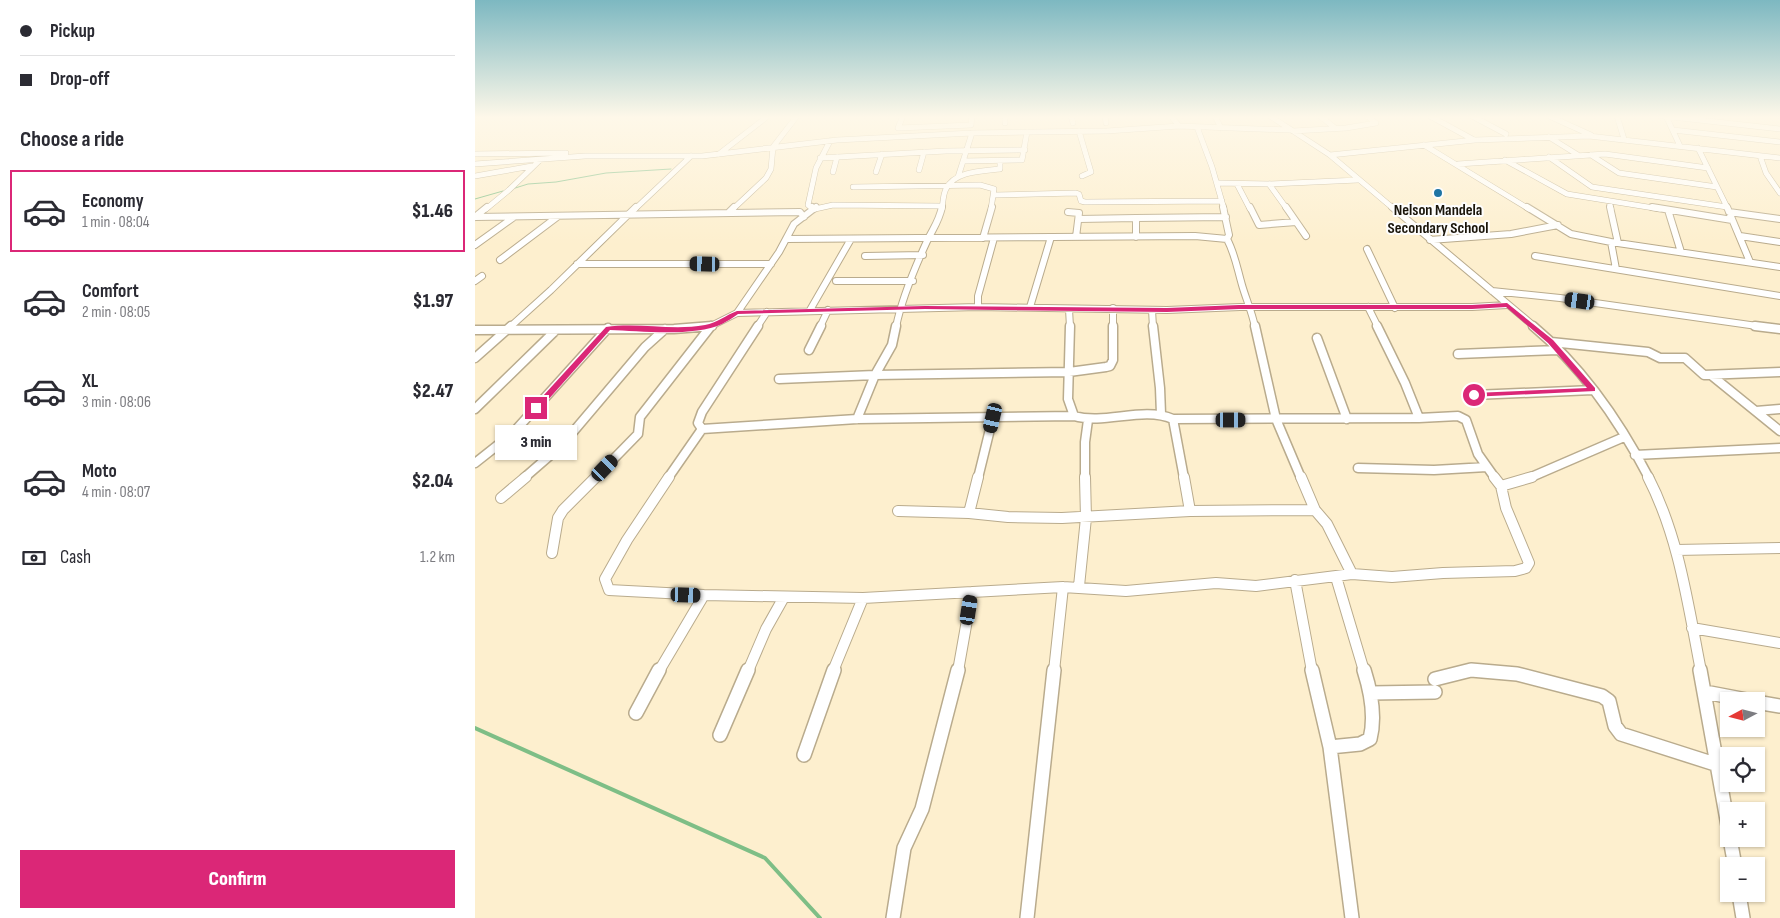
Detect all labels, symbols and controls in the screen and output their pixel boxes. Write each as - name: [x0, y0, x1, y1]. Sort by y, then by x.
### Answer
- text: Pickup: [50, 20, 95, 43]
- text: Drop-off: [50, 68, 110, 91]
- text: Choose a ride: [20, 126, 124, 153]
- marker: Nelson Mandela Secondary School: [1432, 187, 1444, 199]
- icon: car: [22, 189, 67, 234]
- text: Economy: [82, 190, 144, 213]
- text: $1.46: [412, 200, 453, 223]
- place label: Nelson Mandela Secondary School: [1388, 201, 1488, 238]
- text: 1 min · 08:04: [82, 213, 150, 232]
- car: [689, 256, 720, 272]
- icon: car: [22, 279, 67, 324]
- text: Comfort: [82, 280, 139, 303]
- text: $1.97: [413, 290, 453, 313]
- car: [1564, 291, 1595, 311]
- text: 2 min · 08:05: [82, 303, 150, 322]
- icon: car: [22, 369, 67, 414]
- text: XL: [82, 370, 98, 393]
- text: $2.47: [412, 380, 453, 403]
- route start: [1463, 384, 1485, 406]
- text: 3 min · 08:06: [82, 393, 151, 412]
- route end: [525, 397, 547, 419]
- car: [982, 402, 1003, 434]
- car: [1216, 413, 1246, 428]
- callout: 3 min: [495, 426, 577, 460]
- text: 3 min: [520, 433, 552, 452]
- car: [589, 452, 620, 484]
- icon: car: [22, 459, 67, 504]
- text: Moto: [82, 460, 117, 483]
- text: $2.04: [412, 470, 453, 493]
- text: 4 min · 08:07: [82, 483, 150, 502]
- icon: cash: [20, 544, 48, 572]
- text: Cash: [60, 546, 91, 569]
- text: 1.2 km: [420, 548, 455, 567]
- car: [670, 587, 701, 603]
- car: [959, 594, 978, 626]
- north arrow: [1720, 692, 1765, 738]
- map controls: [1720, 692, 1765, 902]
- button: locate: [1720, 747, 1765, 792]
- button: +: [1720, 802, 1765, 847]
- button: Confirm: [20, 850, 455, 908]
- button: −: [1720, 857, 1765, 902]

